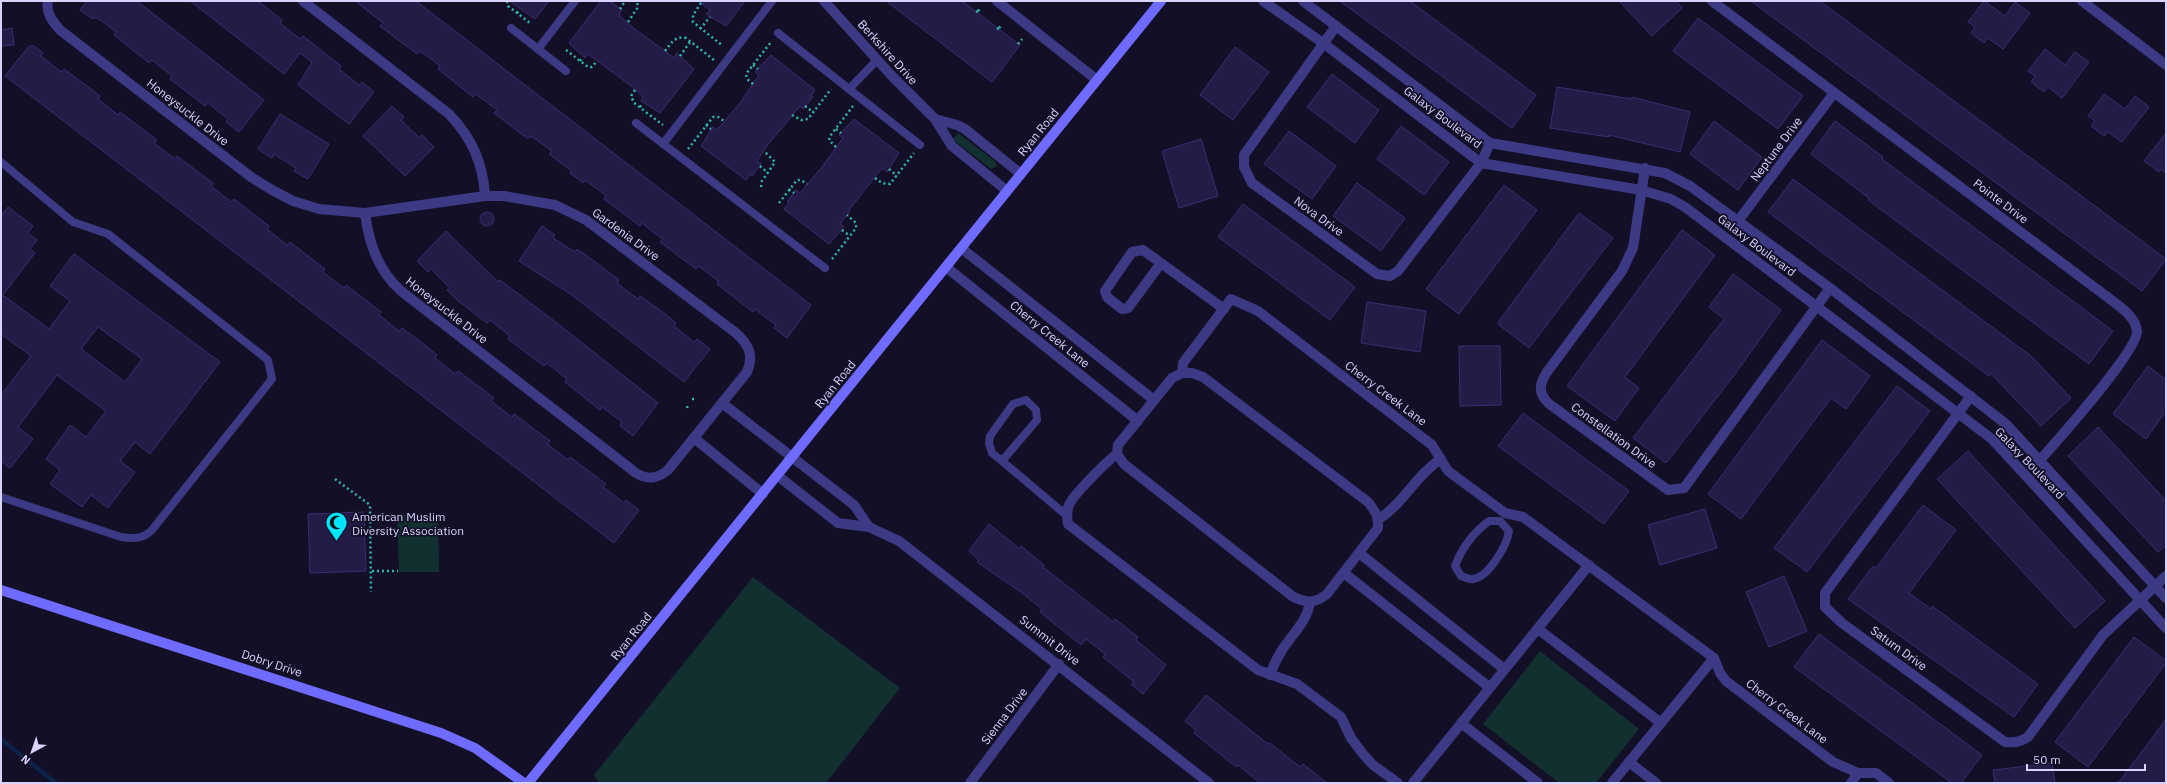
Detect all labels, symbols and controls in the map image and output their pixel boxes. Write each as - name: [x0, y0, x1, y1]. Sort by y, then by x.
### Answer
- street label: Berkshire Drive: [855, 16, 921, 88]
- street label: Honeysuckle Drive: [144, 75, 232, 149]
- street label: Galaxy Boulevard: [1401, 83, 1485, 151]
- street label: Ryan Road: [1014, 105, 1062, 159]
- street label: Neptune Drive: [1747, 113, 1805, 184]
- street label: Pointe Drive: [1971, 175, 2032, 227]
- street label: Nova Drive: [1291, 193, 1347, 239]
- street label: Gardenia Drive: [589, 205, 663, 264]
- street label: Galaxy Boulevard: [1715, 211, 1799, 279]
- street label: Honeysuckle Drive: [403, 273, 491, 347]
- street label: Cherry Creek Lane: [1007, 297, 1093, 371]
- street label: Ryan Road: [811, 357, 859, 411]
- street label: Cherry Creek Lane: [1342, 357, 1430, 429]
- street label: Constellation Drive: [1568, 399, 1660, 471]
- street label: Galaxy Boulevard: [1992, 424, 2068, 502]
- place label: American Muslim Diversity Association: [352, 509, 464, 538]
- mosque icon: American Muslim Diversity Association: [324, 510, 350, 543]
- street label: Ryan Road: [607, 609, 655, 663]
- street label: Summit Drive: [1017, 612, 1084, 669]
- street label: Saturn Drive: [1868, 622, 1931, 674]
- street label: Dobry Drive: [240, 646, 305, 680]
- street label: Cherry Creek Lane: [1743, 675, 1831, 747]
- street label: Sienna Drive: [978, 684, 1030, 747]
- north arrow: [12, 732, 52, 772]
- scale bar: [2027, 746, 2145, 772]
- text: N: [18, 752, 33, 768]
- text: 50 m: [2033, 752, 2061, 767]

